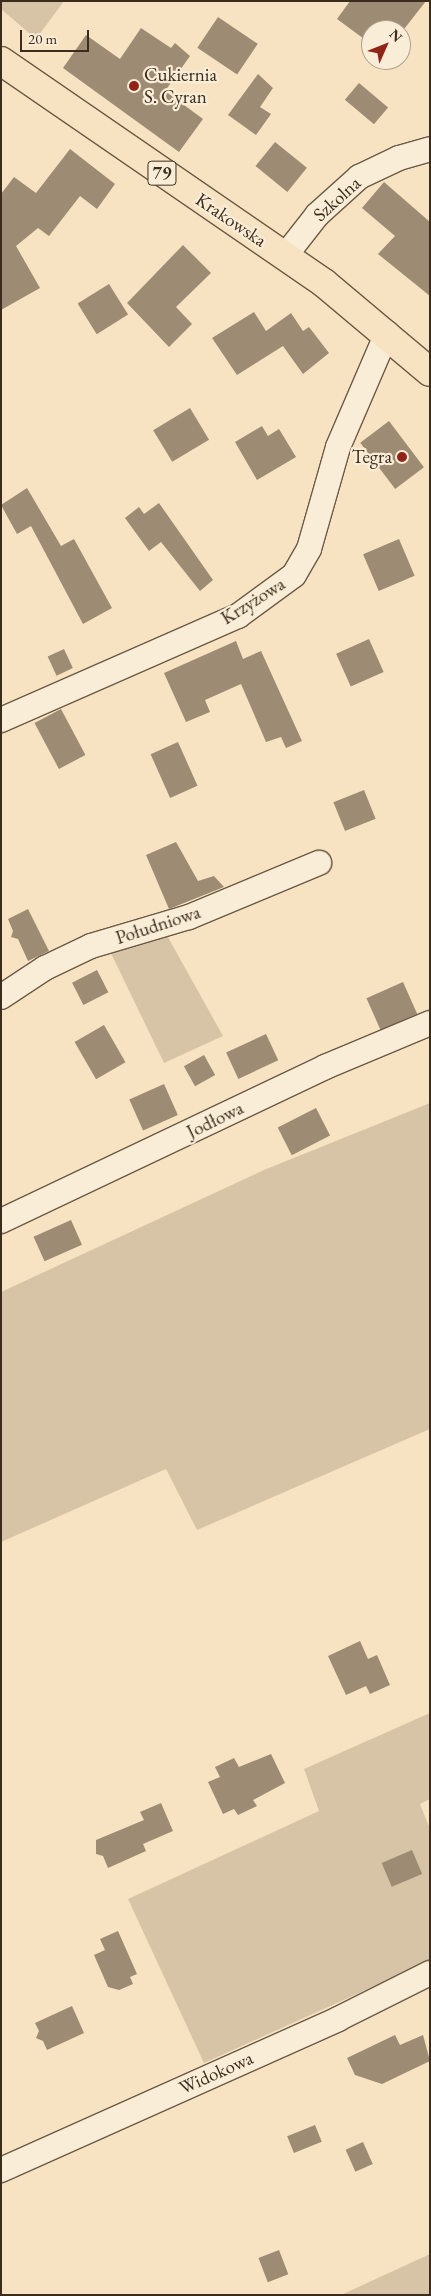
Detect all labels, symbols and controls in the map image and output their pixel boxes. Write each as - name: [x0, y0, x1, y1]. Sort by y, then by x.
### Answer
- scale bar: [22, 20, 91, 52]
- north arrow: [361, 20, 411, 70]
- text: N: [386, 25, 406, 46]
- text: 20 m: [28, 29, 57, 48]
- place label: Cukiernia S. Cyran: [144, 64, 217, 108]
- marker: Cukiernia S. Cyran: [128, 80, 140, 92]
- road number: 79: [147, 158, 177, 188]
- street label: Szkolna: [308, 172, 366, 226]
- street label: Krakowska: [191, 188, 271, 252]
- place label: Tegra: [352, 446, 392, 468]
- marker: Tegra: [396, 451, 408, 463]
- street label: Krzyżowa: [217, 572, 289, 630]
- street label: Południowa: [113, 901, 203, 949]
- street label: Jodłowa: [183, 1097, 247, 1143]
- street label: Widokowa: [175, 2047, 257, 2099]

